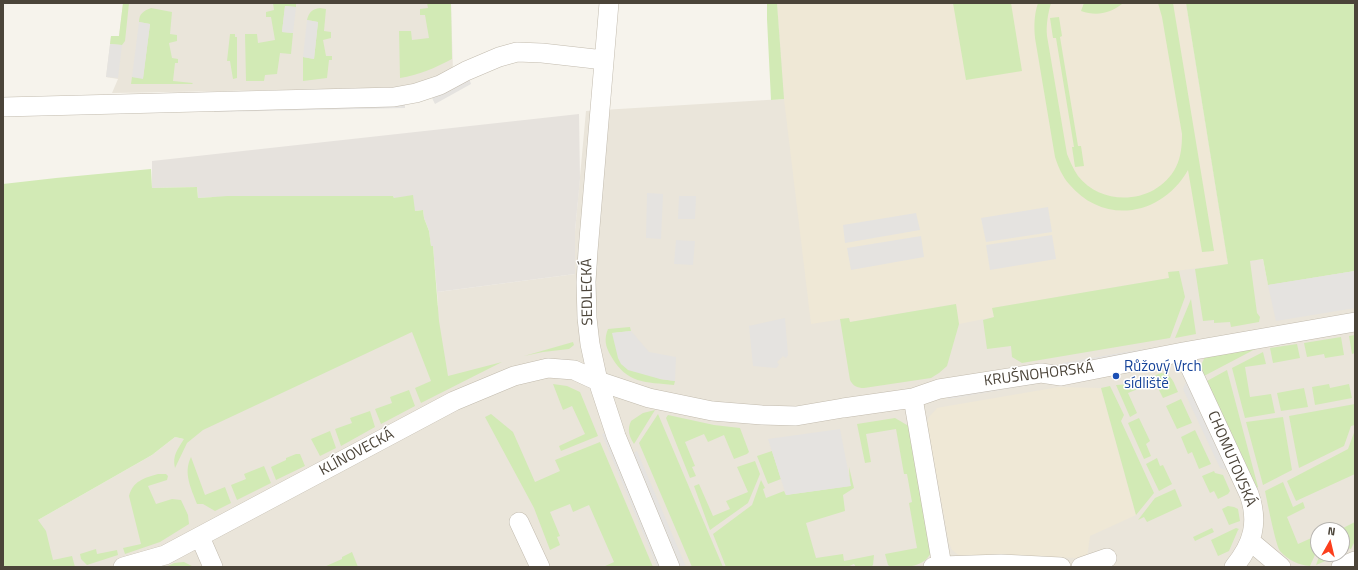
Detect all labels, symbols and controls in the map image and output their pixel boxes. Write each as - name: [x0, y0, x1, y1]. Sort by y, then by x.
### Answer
- street label: SEDLECKÁ: [578, 258, 598, 326]
- place label: Růžový Vrch sídliště: [1124, 358, 1201, 393]
- street label: KRUŠNOHORSKÁ: [983, 359, 1095, 391]
- marker: Růžový Vrch sídliště: [1111, 371, 1121, 381]
- street label: CHOMUTOVSKÁ: [1203, 409, 1259, 509]
- street label: KLÍNOVECKÁ: [317, 426, 397, 480]
- north arrow: [1310, 522, 1350, 562]
- text: N: [1327, 523, 1336, 540]

